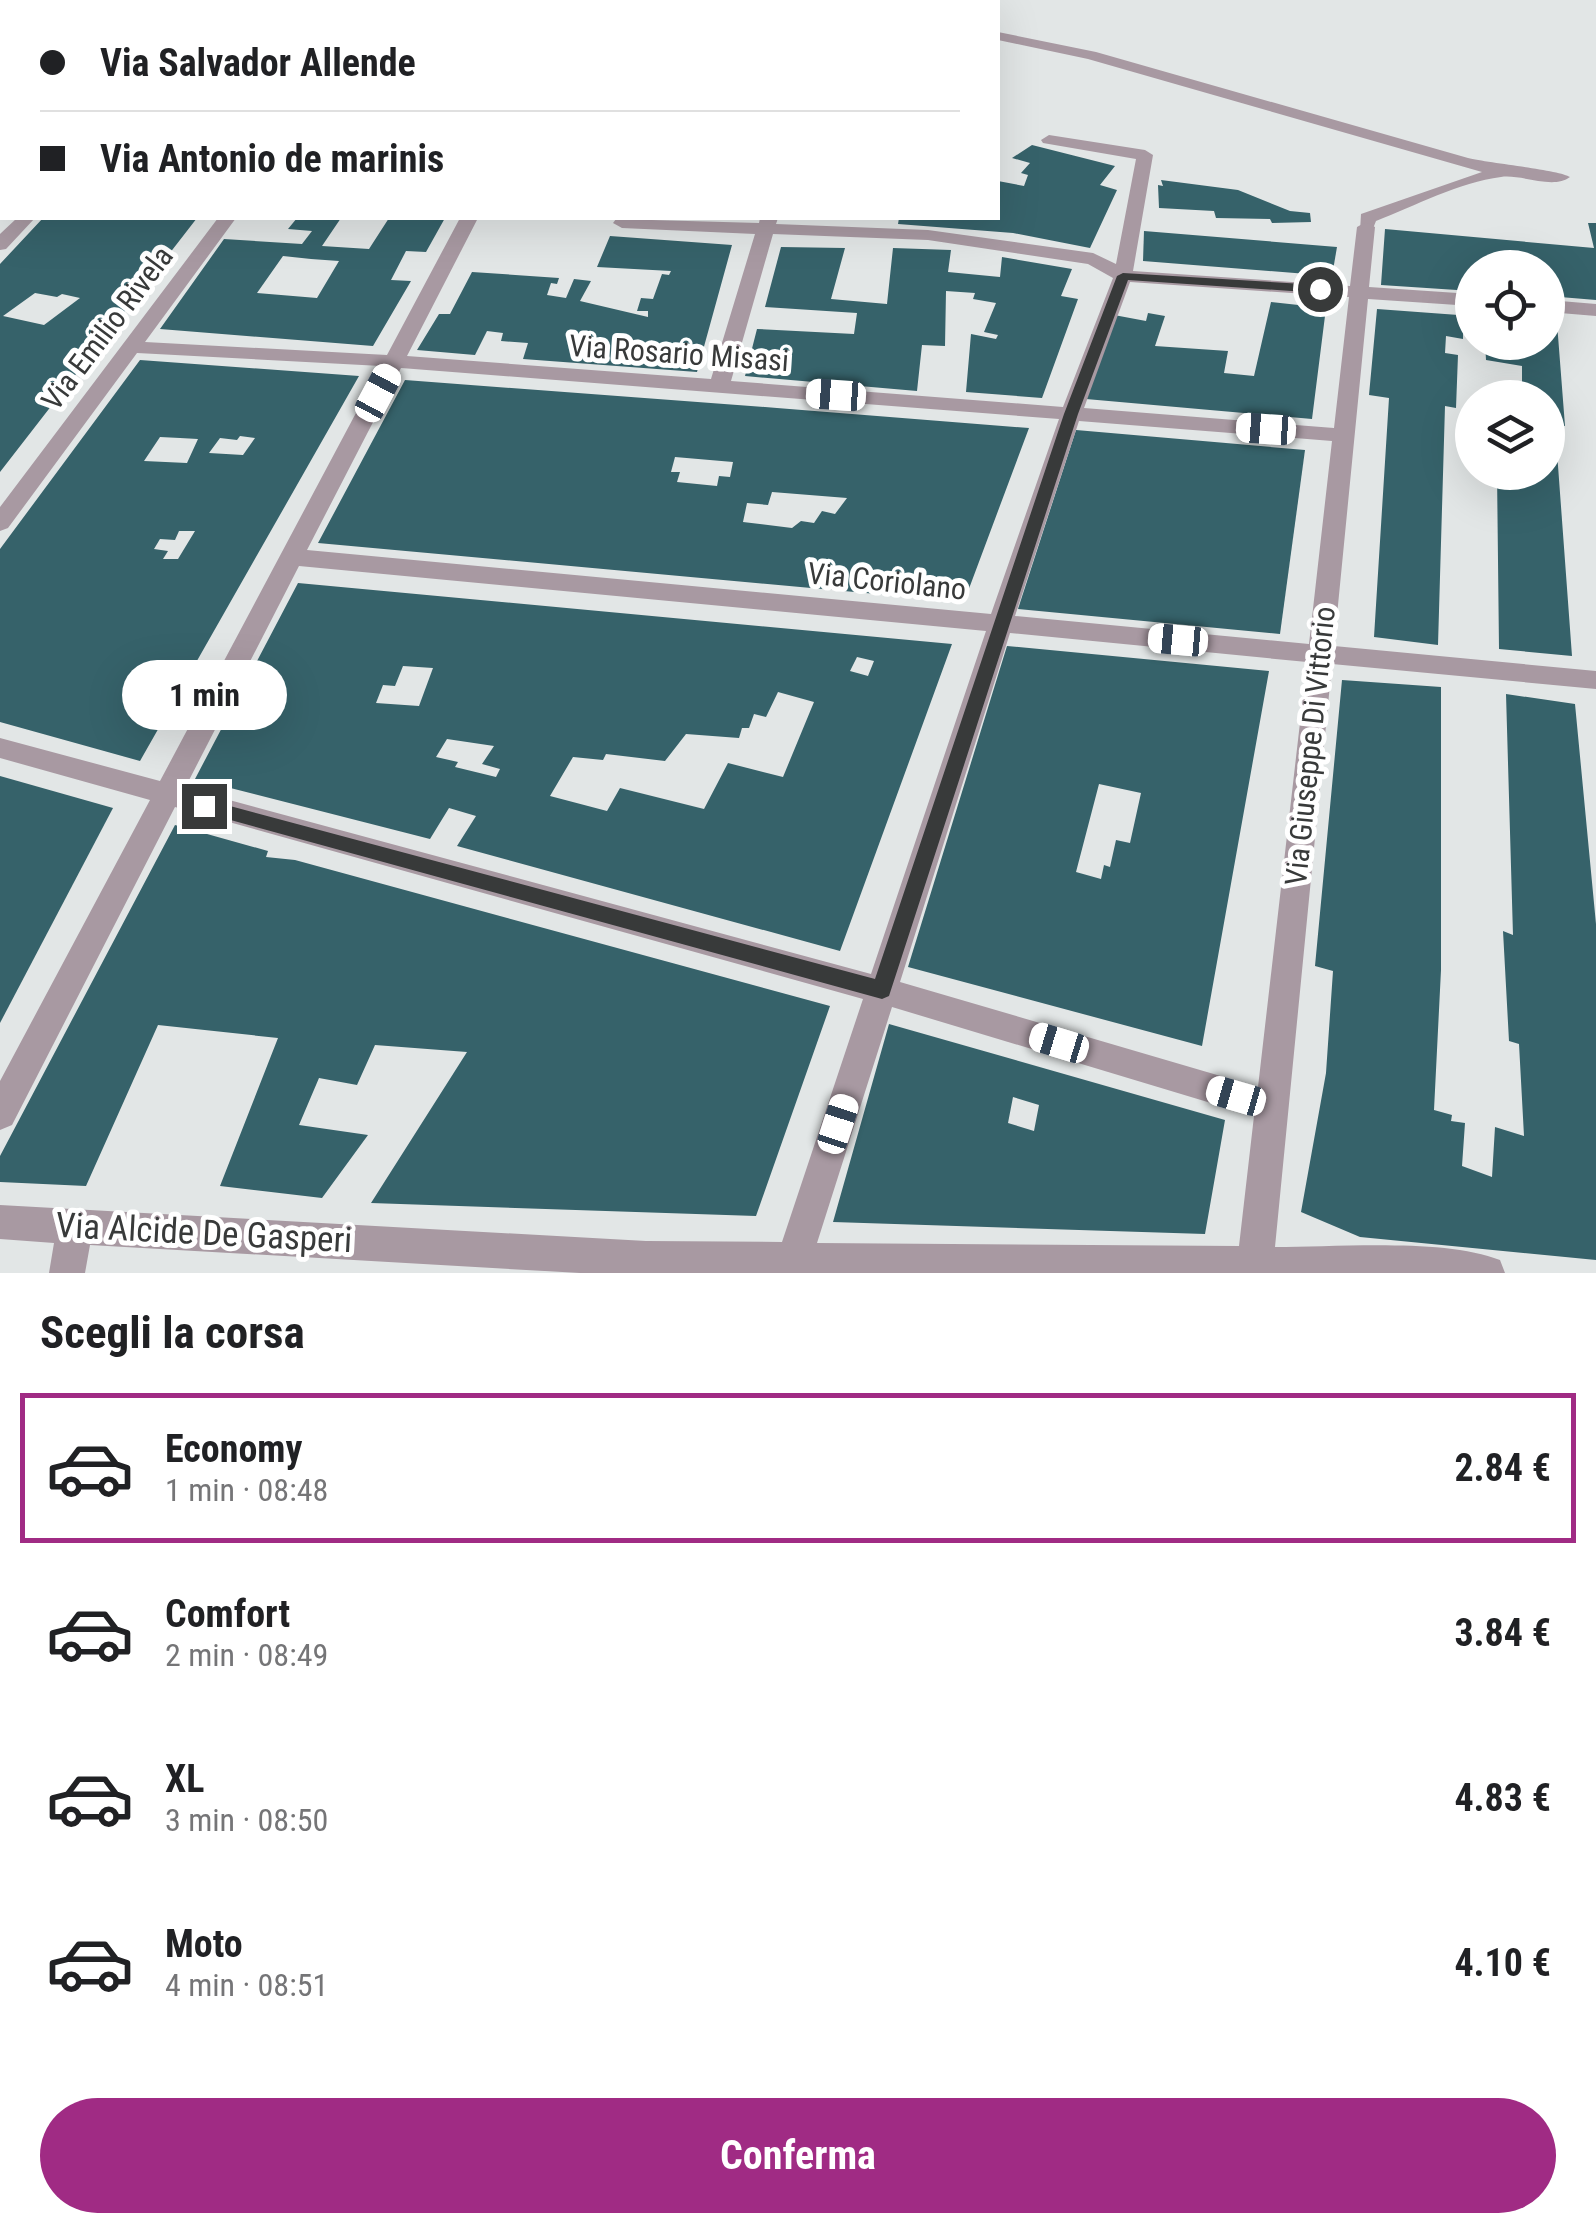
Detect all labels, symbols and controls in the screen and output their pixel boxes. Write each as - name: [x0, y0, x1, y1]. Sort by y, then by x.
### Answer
- text: Via Salvador Allende: [100, 41, 416, 85]
- text: Via Antonio de marinis: [100, 137, 444, 181]
- street label: Via Emilio Rivela: [34, 239, 180, 417]
- map controls: [1455, 250, 1565, 490]
- button: locate: [1455, 250, 1565, 360]
- route start: [1298, 267, 1343, 312]
- street label: Via Rosario Misasi: [568, 328, 790, 378]
- car: [351, 359, 405, 427]
- car: [805, 378, 867, 412]
- button: layers: [1455, 380, 1565, 490]
- car: [1235, 412, 1297, 446]
- street label: Via Coriolano: [806, 555, 968, 607]
- street label: Via Giuseppe Di Vittorio: [1278, 605, 1342, 887]
- car: [1147, 622, 1209, 658]
- callout: 1 min: [121, 661, 286, 731]
- text: 1 min: [169, 676, 240, 714]
- route end: [182, 784, 227, 829]
- car: [1026, 1020, 1092, 1066]
- car: [1203, 1073, 1269, 1119]
- car: [814, 1091, 862, 1157]
- street label: Via Alcide De Gasperi: [55, 1205, 353, 1261]
- text: Scegli la corsa: [40, 1306, 305, 1359]
- icon: car: [45, 1423, 135, 1513]
- text: Economy: [165, 1427, 302, 1471]
- text: 2.84 €: [1454, 1446, 1551, 1490]
- text: 1 min · 08:48: [165, 1471, 328, 1509]
- icon: car: [45, 1588, 135, 1678]
- text: Comfort: [165, 1592, 290, 1636]
- text: 3.84 €: [1454, 1611, 1551, 1655]
- text: 2 min · 08:49: [165, 1636, 328, 1674]
- icon: car: [45, 1753, 135, 1843]
- text: XL: [165, 1757, 204, 1801]
- text: 4.83 €: [1454, 1776, 1551, 1820]
- text: 3 min · 08:50: [165, 1801, 328, 1839]
- icon: car: [45, 1918, 135, 2008]
- text: Moto: [165, 1922, 243, 1966]
- text: 4.10 €: [1454, 1941, 1551, 1985]
- text: 4 min · 08:51: [165, 1966, 328, 2004]
- button: Conferma: [40, 2098, 1556, 2213]

